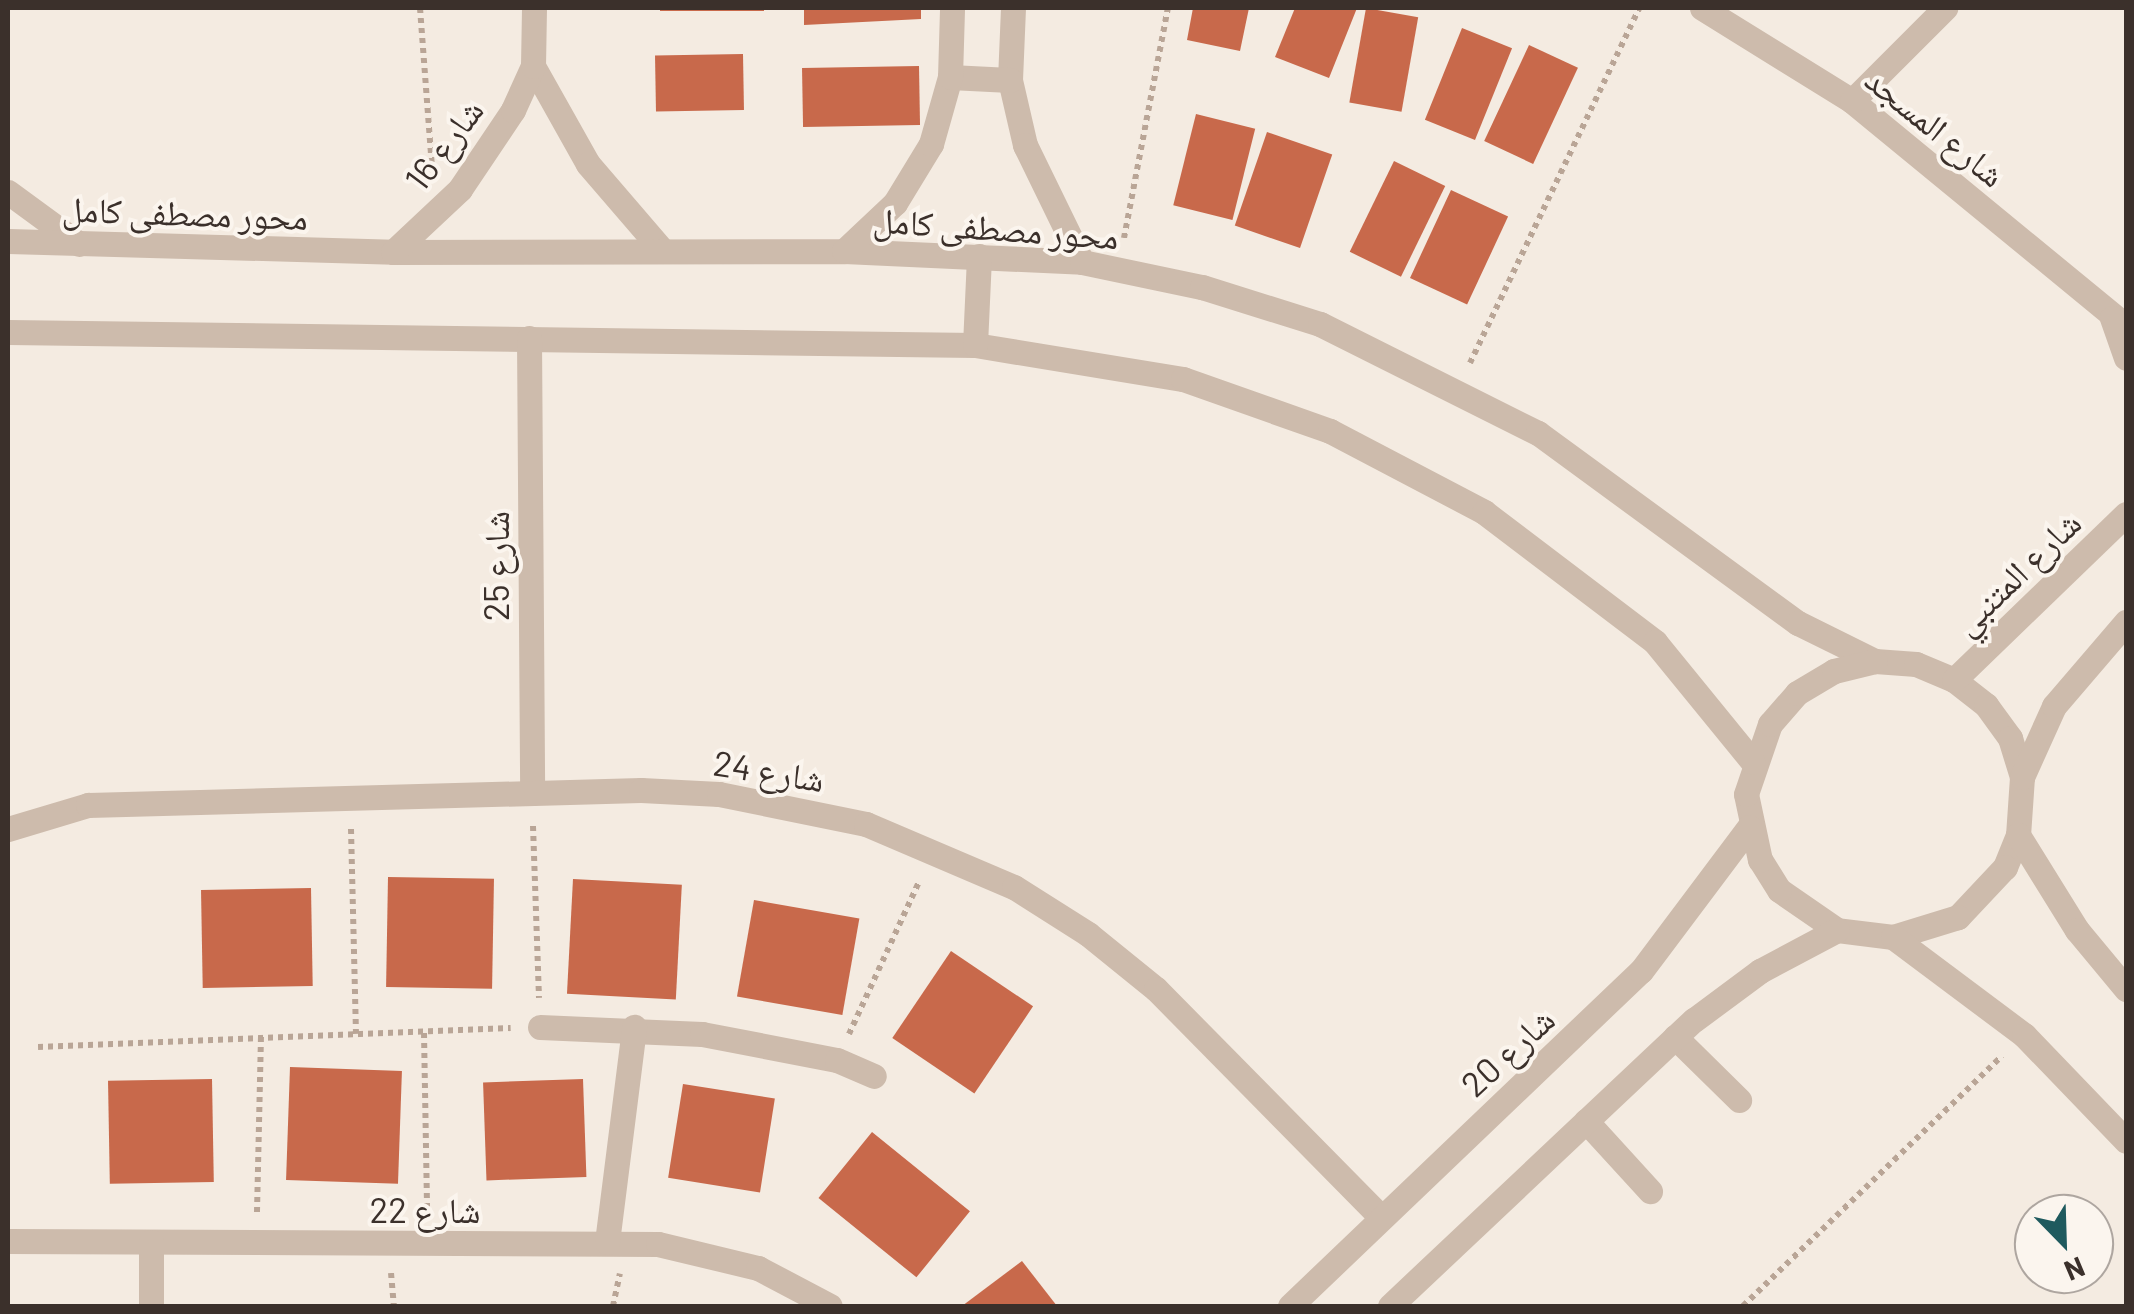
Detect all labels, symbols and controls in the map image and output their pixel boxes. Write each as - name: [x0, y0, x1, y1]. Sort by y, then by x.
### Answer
- street label: شارع المسجد: [1858, 57, 2014, 195]
- street label: شارع 16: [395, 90, 491, 198]
- street label: محور مصطفى كامل: [61, 187, 309, 237]
- street label: محور مصطفى كامل: [872, 197, 1120, 257]
- street label: شارع المتنبي: [1944, 501, 2088, 643]
- street label: شارع 25: [474, 511, 516, 621]
- street label: شارع 24: [711, 741, 827, 799]
- street label: شارع 20: [1452, 997, 1562, 1105]
- street label: شارع 22: [369, 1188, 481, 1230]
- north arrow: [2014, 1194, 2114, 1294]
- text: N: [2060, 1250, 2090, 1289]

